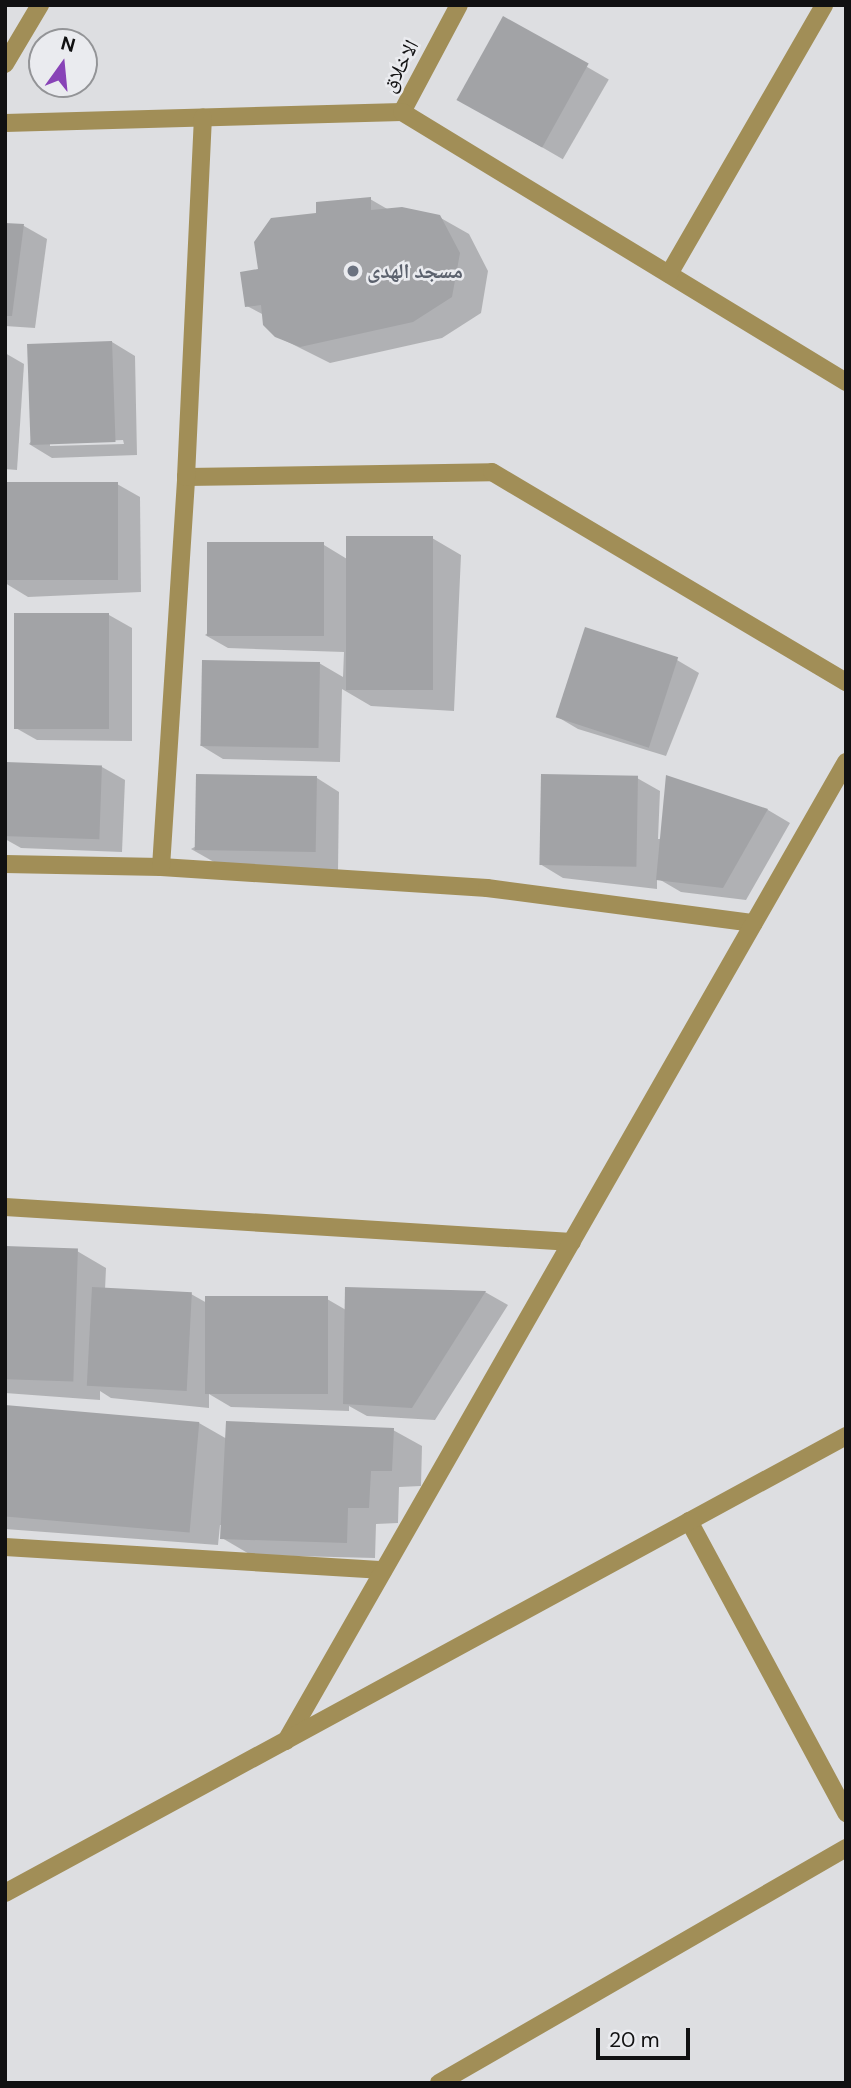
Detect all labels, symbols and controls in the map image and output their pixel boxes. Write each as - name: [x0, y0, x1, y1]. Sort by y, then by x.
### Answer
- north arrow: [28, 28, 98, 98]
- text: N: [58, 30, 78, 58]
- street label: الاخلاق: [376, 36, 424, 96]
- place label: مسجد الهدى: [367, 258, 463, 284]
- marker: مسجد الهدى: [345, 263, 361, 279]
- scale bar: [599, 2014, 694, 2058]
- text: 20 m: [609, 2026, 660, 2054]

